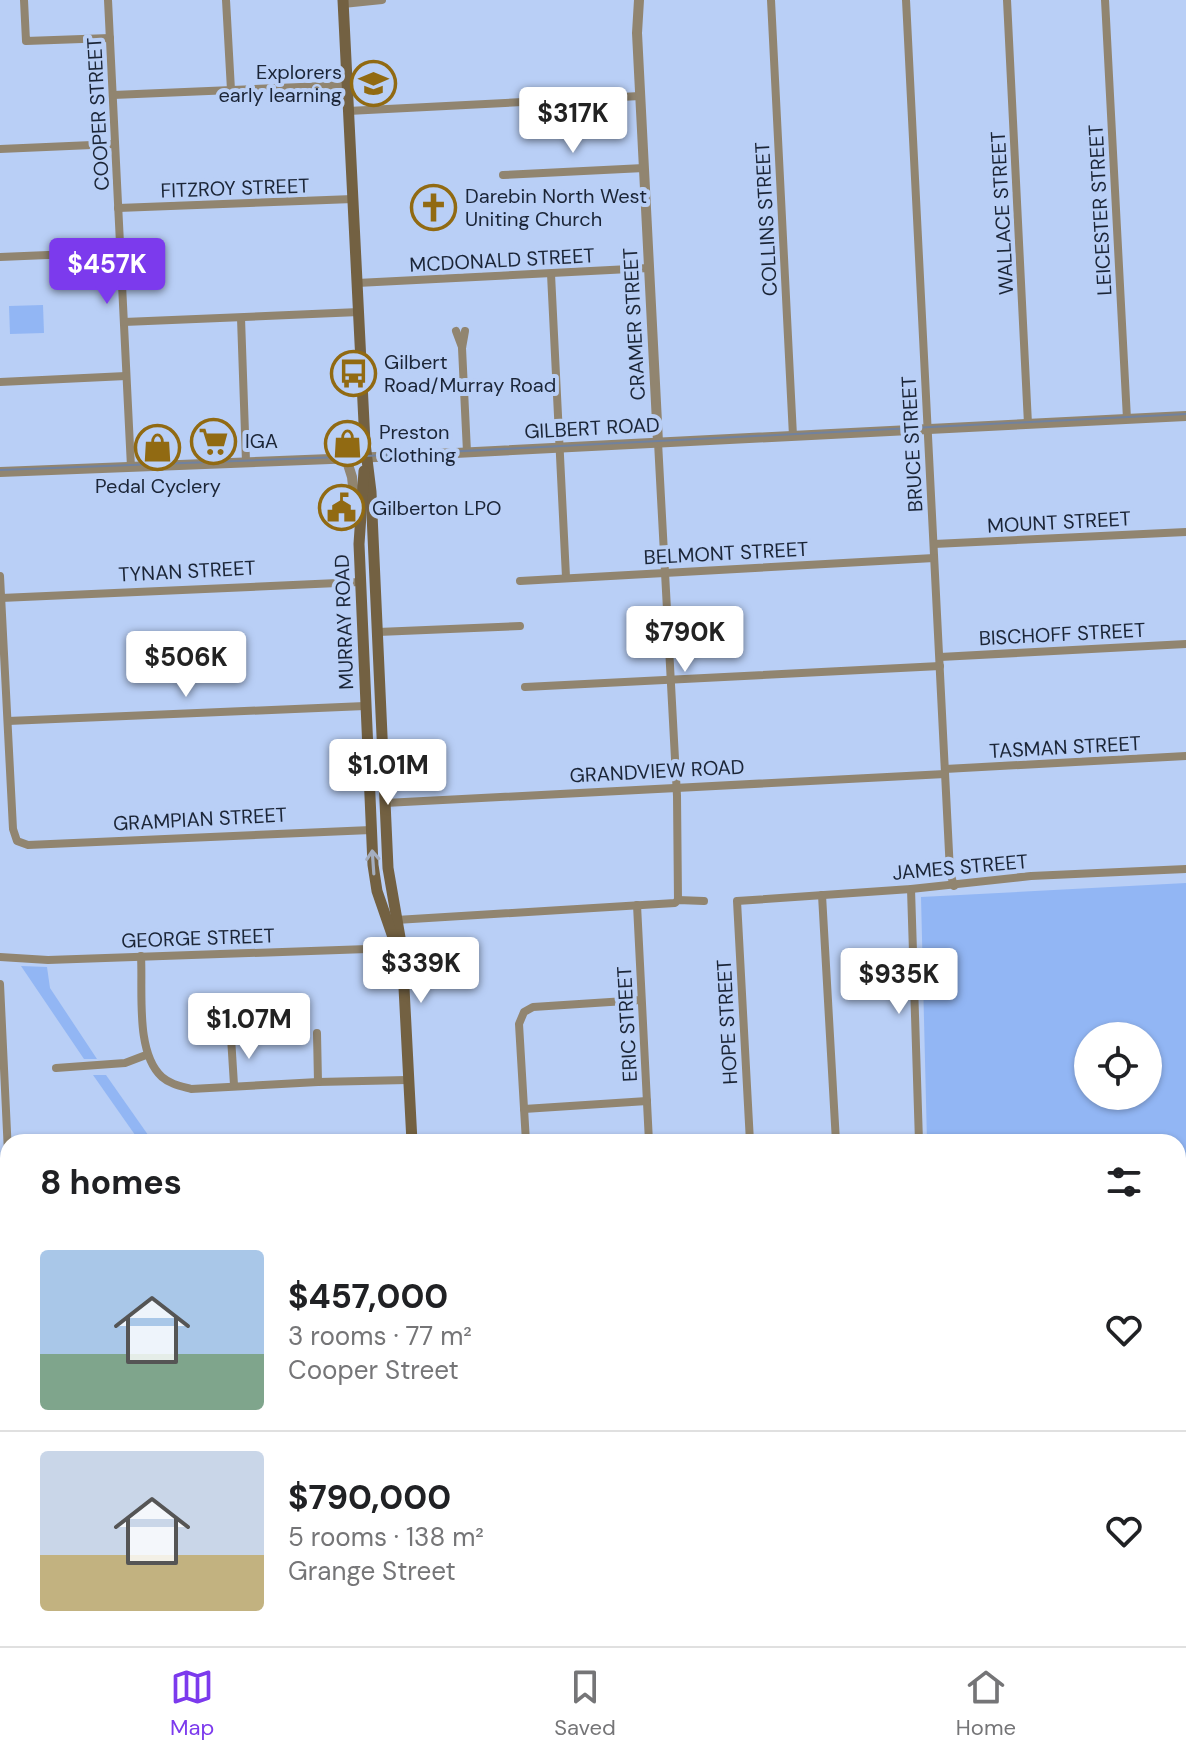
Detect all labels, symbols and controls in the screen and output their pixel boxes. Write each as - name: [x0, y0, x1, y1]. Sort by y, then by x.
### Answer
- street label: COOPER STREET: [81, 37, 115, 191]
- place label: Explorers early learning: [218, 59, 342, 108]
- school or university icon: Explorers early learning: [349, 60, 397, 108]
- pin: $317K: [517, 87, 629, 155]
- text: $317K: [537, 96, 609, 130]
- street label: LEICESTER STREET: [1083, 124, 1117, 296]
- street label: WALLACE STREET: [985, 130, 1019, 296]
- street label: COLLINS STREET: [749, 141, 783, 297]
- street label: FITZROY STREET: [160, 172, 310, 204]
- place label: Darebin North West Uniting Church: [465, 183, 647, 232]
- church icon: Darebin North West Uniting Church: [410, 184, 458, 232]
- pin: $457K: [51, 238, 163, 306]
- street label: MCDONALD STREET: [409, 242, 595, 278]
- text: $457K: [67, 247, 147, 281]
- street label: CRAMER STREET: [617, 247, 651, 401]
- bus stop icon: Gilbert Road/Murray Road: [329, 349, 377, 397]
- place label: Gilbert Road/Murray Road: [384, 349, 556, 398]
- street label: BRUCE STREET: [895, 375, 929, 513]
- street label: GILBERT ROAD: [524, 411, 660, 445]
- supermarket icon: IGA: [190, 417, 238, 465]
- place label: Preston Clothing: [379, 419, 456, 468]
- shop icon: Preston Clothing: [324, 420, 372, 468]
- shop icon: Pedal Cyclery: [134, 423, 182, 471]
- place label: IGA: [245, 428, 278, 454]
- place label: Pedal Cyclery: [95, 473, 221, 499]
- public building icon: Gilberton LPO: [317, 484, 365, 532]
- place label: Gilberton LPO: [372, 495, 502, 521]
- street label: MOUNT STREET: [986, 505, 1132, 539]
- street label: BELMONT STREET: [643, 536, 809, 570]
- street label: TYNAN STREET: [118, 554, 256, 588]
- street label: MURRAY ROAD: [329, 554, 359, 690]
- pin: $790K: [629, 606, 741, 674]
- text: $790K: [644, 615, 726, 649]
- street label: BISCHOFF STREET: [978, 617, 1146, 651]
- pin: $506K: [130, 631, 242, 699]
- text: $506K: [144, 640, 228, 674]
- street label: TASMAN STREET: [988, 730, 1142, 764]
- pin: $1.01M: [323, 739, 453, 807]
- text: $1.01M: [347, 748, 429, 782]
- street label: GRANDVIEW ROAD: [569, 753, 745, 789]
- street label: GRAMPIAN STREET: [112, 801, 288, 837]
- street label: JAMES STREET: [891, 848, 1029, 886]
- one-way arrow: [365, 849, 380, 876]
- street label: GEORGE STREET: [121, 922, 275, 954]
- pin: $339K: [365, 937, 477, 1005]
- text: $339K: [381, 946, 461, 980]
- pin: $935K: [843, 948, 955, 1016]
- text: $935K: [859, 957, 939, 991]
- street label: HOPE STREET: [711, 959, 743, 1085]
- street label: ERIC STREET: [611, 966, 643, 1082]
- pin: $1.07M: [184, 993, 314, 1061]
- text: $1.07M: [206, 1002, 292, 1036]
- map controls: [1074, 1022, 1162, 1110]
- button: locate: [1074, 1022, 1162, 1110]
- text: 8 homes: [40, 1160, 182, 1205]
- icon: filters: [1102, 1160, 1146, 1204]
- text: $457,000: [288, 1274, 448, 1319]
- icon: home: [104, 1282, 200, 1378]
- icon: heart: [1102, 1308, 1146, 1352]
- text: 3 rooms · 77 m²: [288, 1319, 472, 1353]
- text: Cooper Street: [288, 1353, 459, 1387]
- text: $790,000: [288, 1475, 451, 1520]
- icon: home: [104, 1483, 200, 1579]
- icon: heart: [1102, 1509, 1146, 1553]
- text: 5 rooms · 138 m²: [288, 1520, 484, 1554]
- text: Grange Street: [288, 1554, 456, 1588]
- tab: Map: [170, 1665, 214, 1742]
- tab: Saved: [554, 1665, 616, 1742]
- tab: Home: [956, 1665, 1016, 1742]

